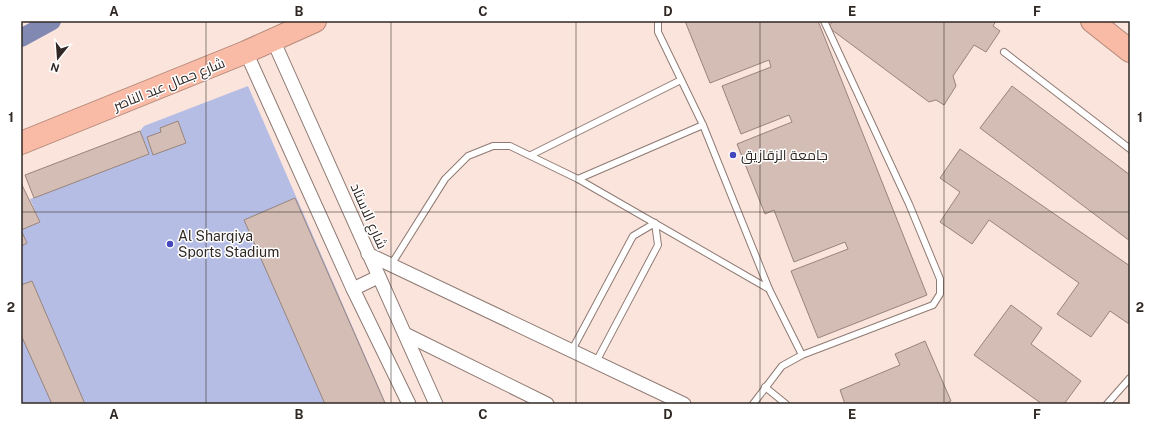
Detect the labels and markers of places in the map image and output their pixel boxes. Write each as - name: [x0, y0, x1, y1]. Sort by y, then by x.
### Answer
- place label: جامعة الزقازيق: [741, 147, 828, 164]
- marker: جامعة الزقازيق: [728, 150, 738, 160]
- place label: Al Sharqiya Sports Stadium: [178, 228, 279, 260]
- marker: Al Sharqiya Sports Stadium: [165, 239, 175, 249]

